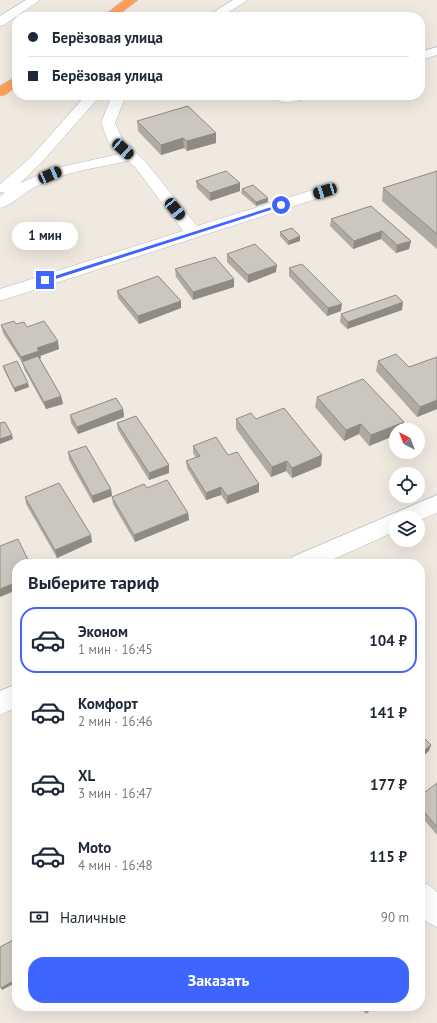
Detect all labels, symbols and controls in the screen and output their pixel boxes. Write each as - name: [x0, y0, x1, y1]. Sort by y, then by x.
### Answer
- text: Берёзовая улица: [52, 28, 163, 47]
- text: Берёзовая улица: [52, 66, 163, 85]
- car: [110, 137, 136, 161]
- car: [37, 165, 63, 185]
- car: [312, 182, 338, 200]
- car: [163, 196, 187, 222]
- route start: [272, 196, 290, 214]
- callout: 1 мин: [12, 222, 78, 250]
- text: 1 мин: [28, 227, 62, 244]
- route end: [36, 271, 54, 289]
- north arrow: [389, 423, 425, 459]
- map controls: [389, 423, 425, 547]
- button: locate: [389, 467, 425, 503]
- button: layers: [389, 511, 425, 547]
- text: Выберите тариф: [28, 571, 159, 594]
- icon: car: [30, 622, 66, 658]
- text: Эконом: [78, 622, 128, 641]
- text: 104 ₽: [369, 631, 407, 650]
- text: 1 мин · 16:45: [78, 641, 153, 658]
- icon: car: [30, 694, 66, 730]
- text: Комфорт: [78, 694, 138, 713]
- text: 141 ₽: [369, 703, 407, 722]
- text: 2 мин · 16:46: [78, 713, 153, 730]
- icon: car: [30, 766, 66, 802]
- text: XL: [78, 766, 95, 785]
- text: 177 ₽: [370, 775, 407, 794]
- text: 3 мин · 16:47: [78, 785, 153, 802]
- icon: car: [30, 838, 66, 874]
- text: Moto: [78, 838, 111, 857]
- text: 115 ₽: [369, 847, 407, 866]
- text: 4 мин · 16:48: [78, 857, 153, 874]
- icon: cash: [28, 906, 50, 928]
- text: Наличные: [60, 908, 126, 927]
- text: 90 m: [381, 909, 409, 926]
- button: Заказать: [28, 957, 409, 1003]

